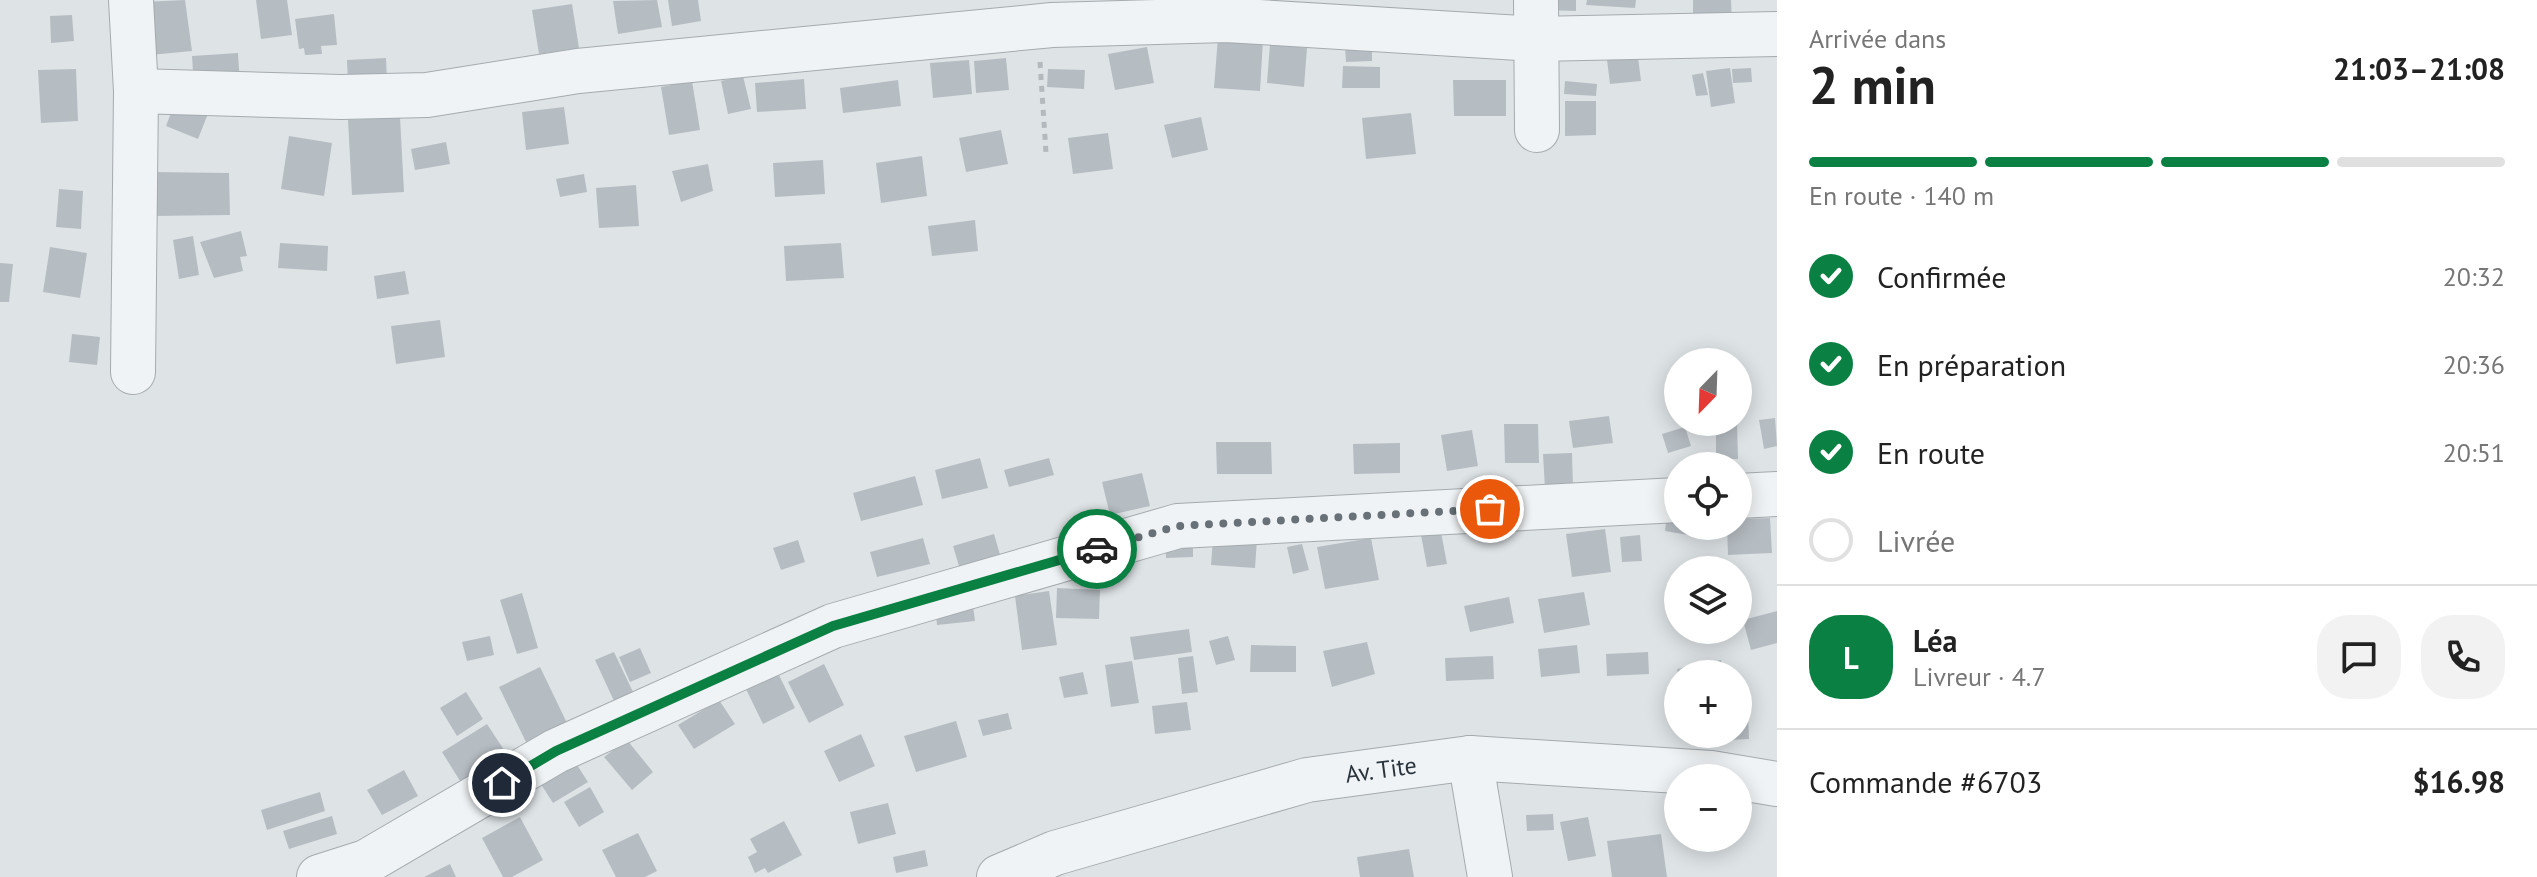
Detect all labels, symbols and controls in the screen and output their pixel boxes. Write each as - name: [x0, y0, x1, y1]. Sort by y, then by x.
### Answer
- text: Arrivée dans: [1809, 22, 1946, 55]
- text: 21:03–21:08: [2333, 49, 2505, 88]
- text: 2 min: [1809, 51, 1936, 118]
- text: En route · 140 m: [1809, 179, 1994, 212]
- icon: check: [1809, 254, 1853, 298]
- text: Confirmée: [1877, 257, 2006, 296]
- text: 20:32: [2443, 260, 2505, 293]
- icon: check: [1809, 342, 1853, 386]
- text: En préparation: [1877, 345, 2066, 384]
- north arrow: [1664, 348, 1752, 436]
- map controls: [1664, 348, 1752, 852]
- text: 20:36: [2443, 348, 2505, 381]
- icon: check: [1809, 430, 1853, 474]
- text: En route: [1877, 433, 1985, 472]
- text: 20:51: [2443, 436, 2505, 469]
- button: locate: [1664, 452, 1752, 540]
- pin: [1456, 475, 1524, 543]
- icon: bag: [1468, 487, 1512, 531]
- courier: [1057, 509, 1137, 589]
- text: Livrée: [1877, 521, 1955, 560]
- icon: car: [1075, 527, 1119, 571]
- button: layers: [1664, 556, 1752, 644]
- button: chat: [2317, 615, 2401, 699]
- button: phone: [2421, 615, 2505, 699]
- text: Léa: [1913, 621, 1958, 660]
- text: L: [1843, 638, 1859, 677]
- button: +: [1664, 660, 1752, 748]
- text: Livreur · 4.7: [1913, 660, 2046, 693]
- pin: [468, 749, 536, 817]
- street label: Av. Tite: [1343, 749, 1419, 790]
- icon: home: [480, 761, 524, 805]
- text: Commande #6703: [1809, 762, 2042, 801]
- text: $16.98: [2413, 762, 2505, 801]
- button: −: [1664, 764, 1752, 852]

